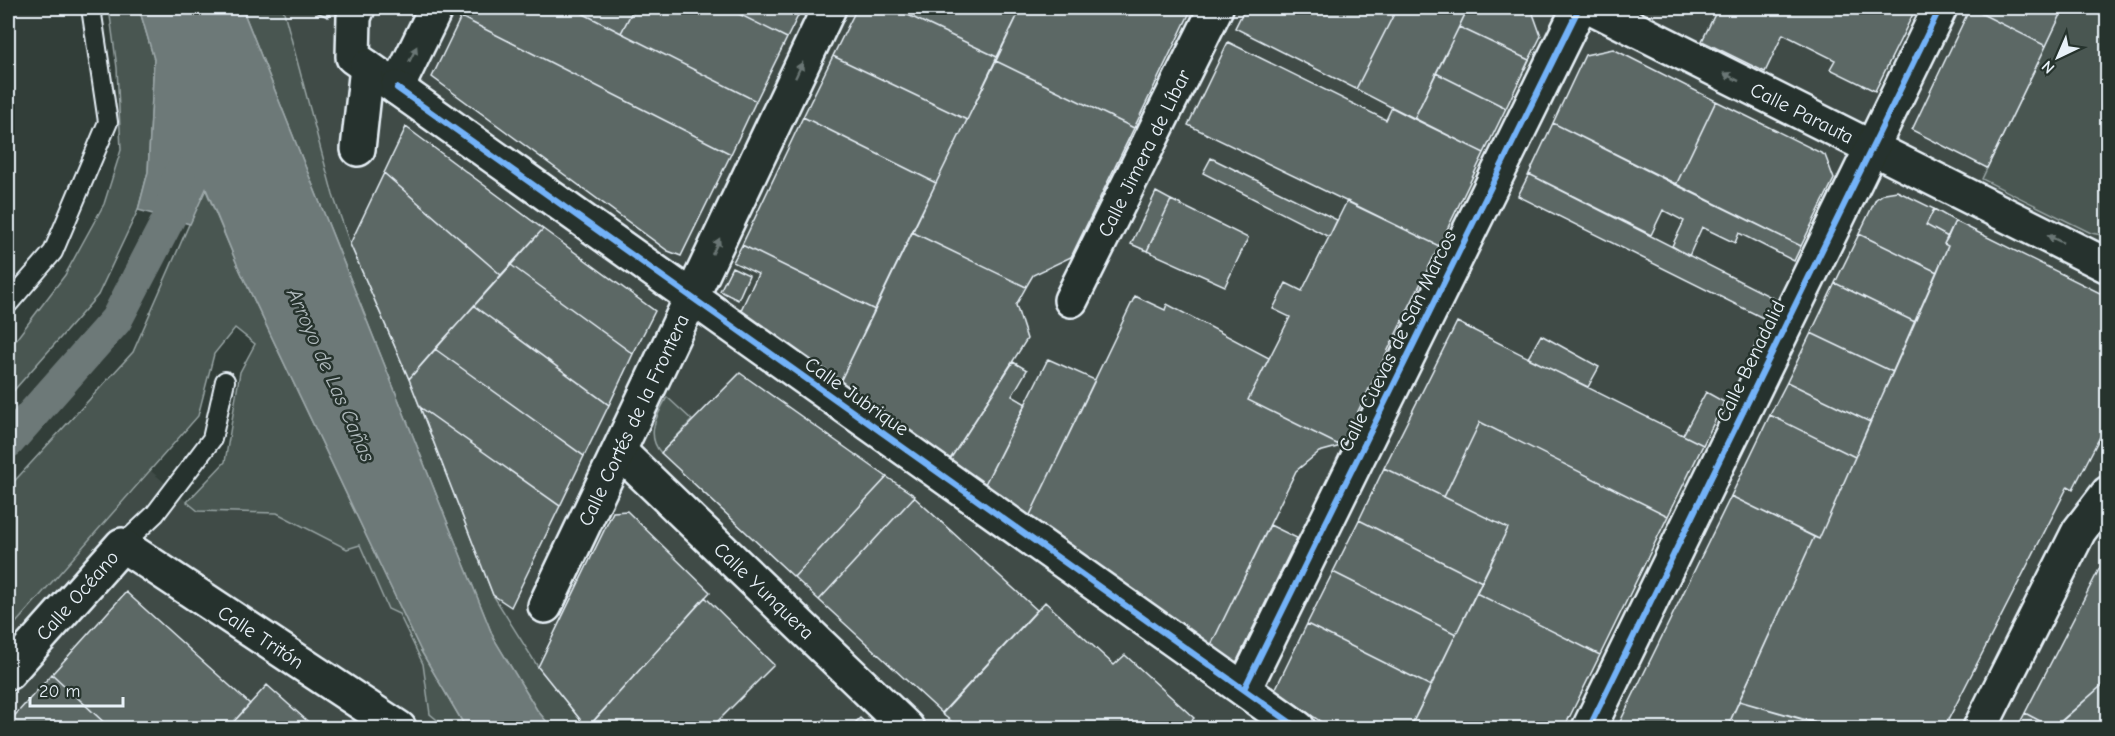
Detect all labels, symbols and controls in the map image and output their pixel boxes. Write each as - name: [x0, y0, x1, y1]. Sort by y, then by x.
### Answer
- north arrow: [2028, 27, 2088, 87]
- one-way arrow: [409, 46, 418, 63]
- text: N: [2038, 57, 2058, 77]
- one-way arrow: [795, 62, 804, 79]
- street label: Calle Jimera de Líbar: [1093, 66, 1196, 241]
- one-way arrow: [1722, 72, 1739, 81]
- street label: Calle Parauta: [1747, 78, 1857, 149]
- street label: Calle Cuevas de San Marcos: [1334, 227, 1461, 456]
- one-way arrow: [2047, 235, 2064, 244]
- one-way arrow: [711, 238, 720, 255]
- water label: Arroyo de Las Cañas: [282, 284, 380, 466]
- street label: Calle Benadalid: [1711, 297, 1790, 426]
- street label: Calle Cortés de la Frontera: [574, 311, 694, 530]
- street label: Calle Jubrique: [800, 352, 913, 441]
- street label: Calle Yunquera: [709, 538, 819, 644]
- street label: Calle Océano: [31, 546, 124, 645]
- street label: Calle Tritón: [214, 601, 308, 674]
- scale bar: [30, 670, 123, 708]
- text: 20 m: [39, 681, 80, 702]

